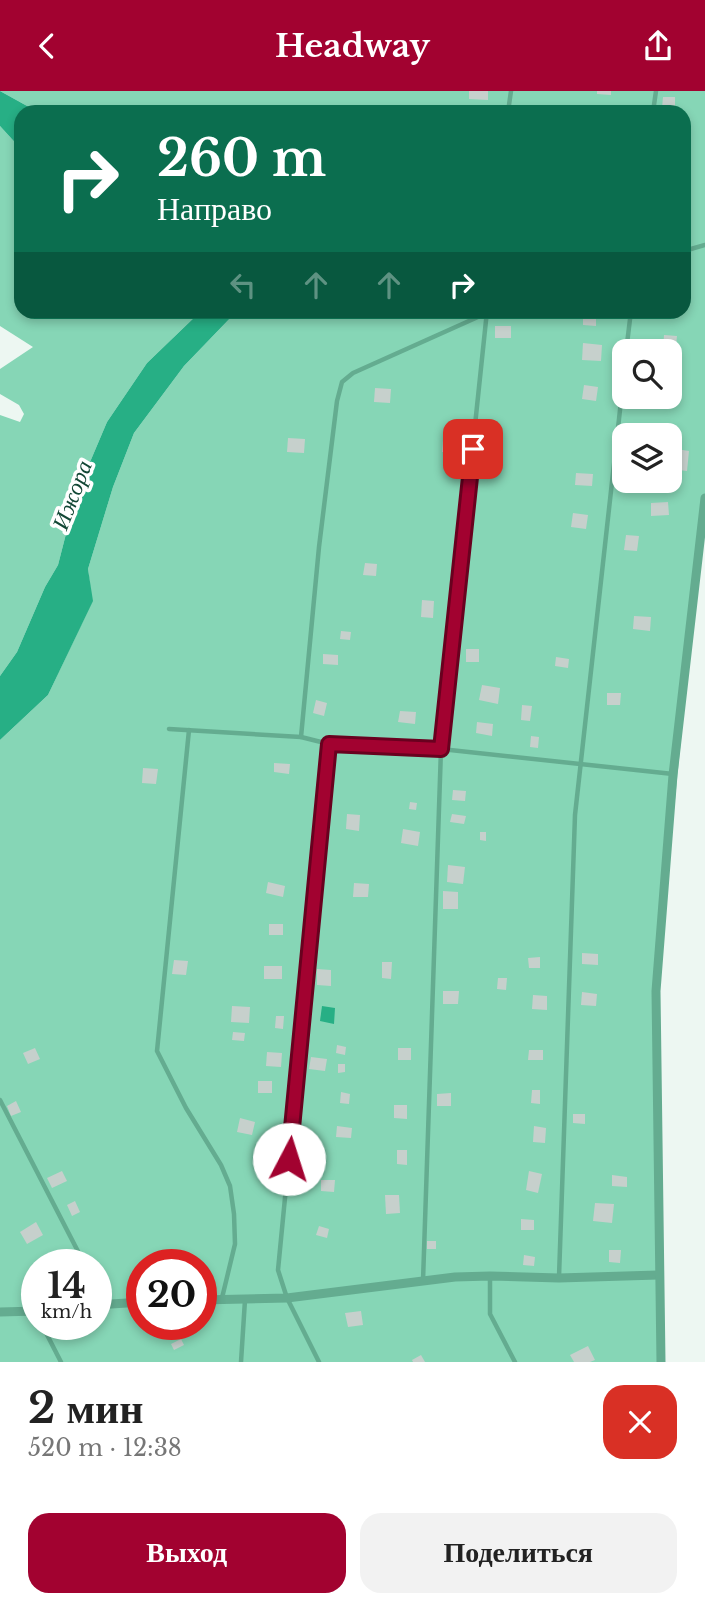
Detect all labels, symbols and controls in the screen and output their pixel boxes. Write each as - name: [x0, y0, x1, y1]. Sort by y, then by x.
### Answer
- text: Headway: [275, 26, 430, 66]
- icon: back: [28, 27, 66, 65]
- icon: share: [639, 27, 677, 65]
- text: 260 m: [157, 128, 326, 189]
- icon: right: [42, 133, 133, 224]
- text: Направо: [157, 189, 272, 229]
- icon: left: [224, 266, 262, 304]
- icon: ahead: [297, 266, 335, 304]
- icon: ahead: [370, 266, 408, 304]
- icon: right: [443, 266, 481, 304]
- map controls: [612, 339, 682, 493]
- button: search: [612, 339, 682, 409]
- pin: [443, 419, 503, 479]
- button: layers: [612, 423, 682, 493]
- icon: arrive: [454, 430, 492, 468]
- water label: Ижора: [46, 456, 98, 535]
- position arrow: [252, 1122, 326, 1196]
- speed limit sign: 20: [126, 1249, 217, 1340]
- text: 14: [47, 1264, 86, 1307]
- text: km/h: [41, 1301, 92, 1323]
- text: 2 мин: [28, 1382, 144, 1434]
- button: close: [603, 1385, 677, 1459]
- text: 520 m · 12:38: [28, 1434, 182, 1462]
- button: Выход: [28, 1513, 346, 1593]
- button: Поделиться: [360, 1513, 677, 1593]

